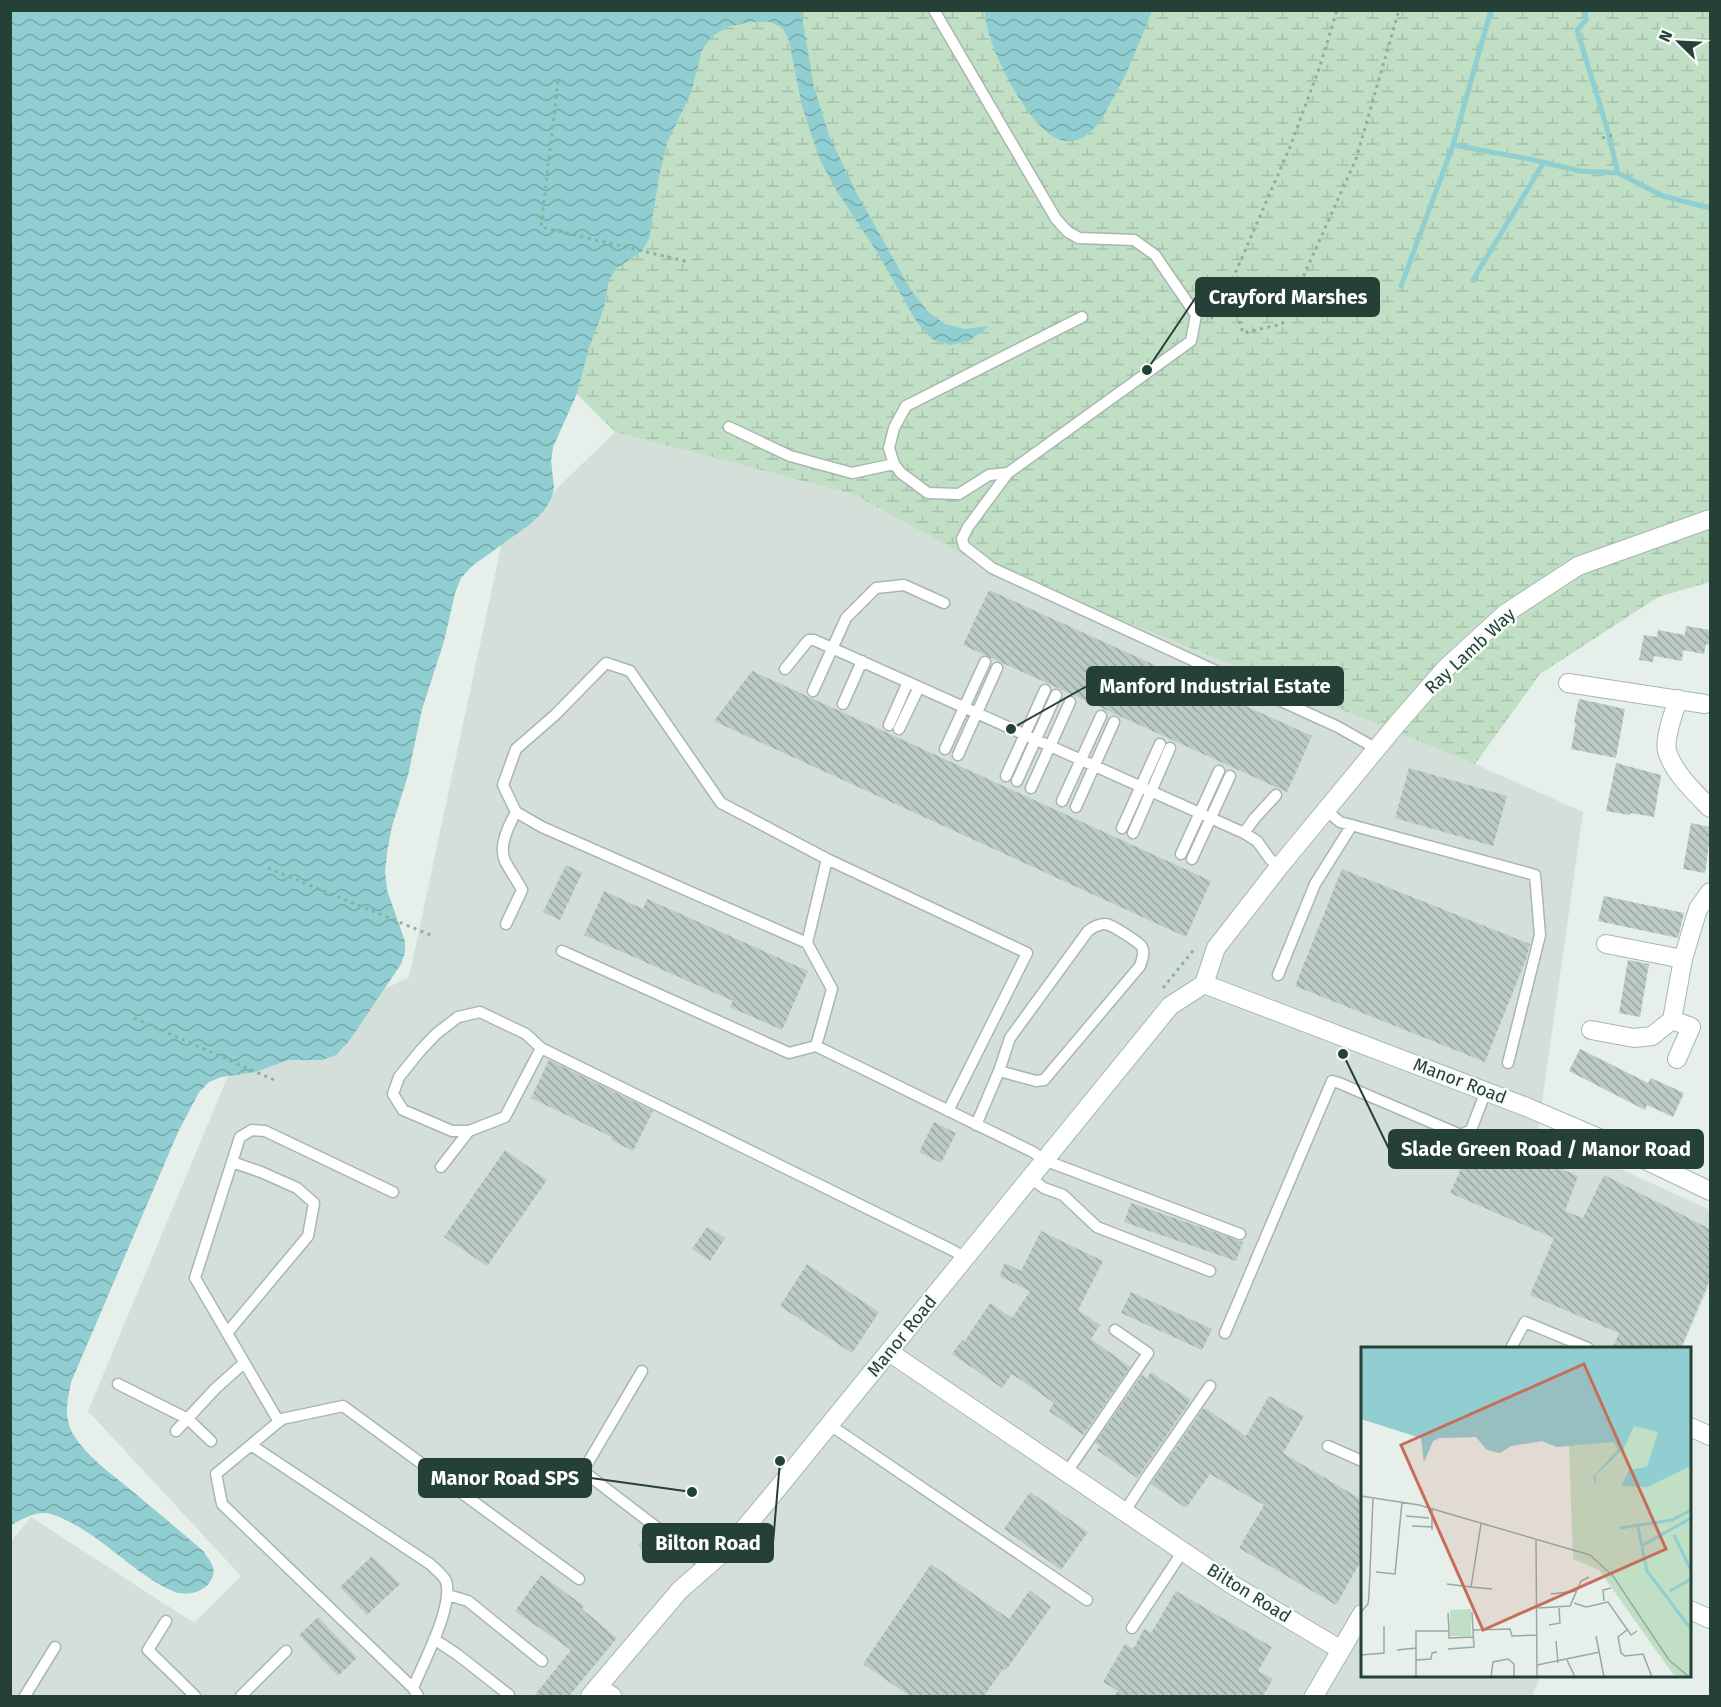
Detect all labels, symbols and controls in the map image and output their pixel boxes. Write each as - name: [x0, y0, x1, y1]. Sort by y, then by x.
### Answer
- north arrow: [1649, 12, 1709, 72]
- text: N: [1655, 27, 1677, 45]
- callout: Crayford Marshes: [1196, 278, 1379, 316]
- text: Crayford Marshes: [1209, 285, 1368, 309]
- street label: Ray Lamb Way: [1420, 603, 1520, 699]
- callout: Manford Industrial Estate: [1087, 667, 1343, 705]
- text: Manford Industrial Estate: [1099, 674, 1331, 698]
- street label: Manor Road: [1410, 1053, 1510, 1109]
- callout: Slade Green Road / Manor Road: [1389, 1130, 1703, 1168]
- text: Slade Green Road / Manor Road: [1401, 1137, 1691, 1161]
- street label: Manor Road: [863, 1291, 941, 1381]
- inset map: [1361, 1347, 1691, 1677]
- callout: Manor Road SPS: [419, 1459, 591, 1497]
- text: Manor Road SPS: [431, 1466, 579, 1490]
- callout: Bilton Road: [643, 1524, 773, 1562]
- text: Bilton Road: [655, 1531, 761, 1555]
- street label: Bilton Road: [1203, 1559, 1295, 1627]

